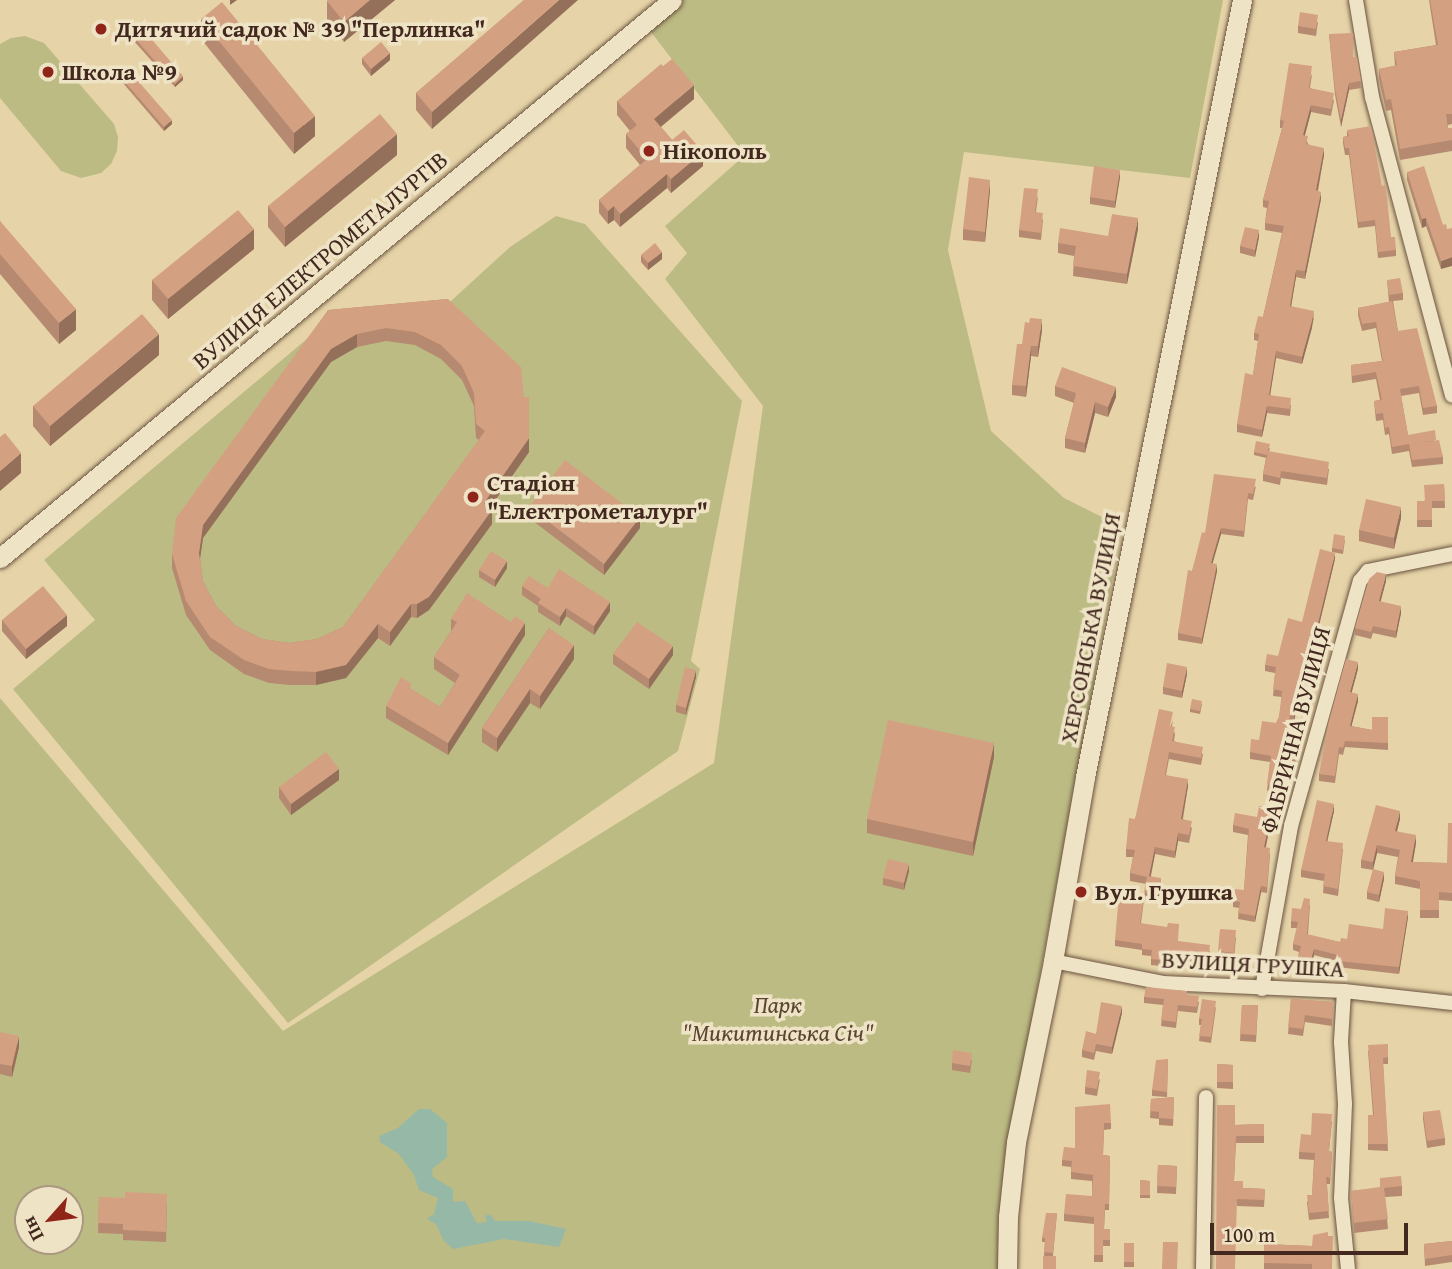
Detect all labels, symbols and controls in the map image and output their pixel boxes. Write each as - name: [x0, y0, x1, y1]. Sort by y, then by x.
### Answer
- place label: Дитячий садок № 39 "Перлинка": [115, 15, 486, 43]
- marker: Дитячий садок № 39 "Перлинка": [93, 21, 109, 37]
- place label: Школа №9: [62, 58, 177, 86]
- marker: Школа №9: [40, 64, 56, 80]
- place label: Нікополь: [663, 137, 767, 165]
- marker: Нікополь: [641, 143, 657, 159]
- street label: ВУЛИЦЯ ЕЛЕКТРОМЕТАЛУРГІВ: [187, 145, 453, 375]
- place label: Стадіон "Електрометалург": [487, 469, 708, 525]
- marker: Стадіон "Електрометалург": [465, 489, 481, 505]
- street label: ХЕРСОНСЬКА ВУЛИЦЯ: [1054, 511, 1126, 745]
- street label: ФАБРИЧНА ВУЛИЦЯ: [1254, 624, 1336, 836]
- place label: Вул. Грушка: [1095, 878, 1233, 906]
- marker: Вул. Грушка: [1073, 884, 1089, 900]
- street label: ВУЛИЦЯ ГРУШКА: [1161, 945, 1345, 983]
- park label: Парк "Микитинська Січ": [682, 991, 874, 1047]
- north arrow: [14, 1185, 84, 1255]
- scale bar: [1214, 1210, 1412, 1254]
- text: Пн: [14, 1212, 50, 1246]
- text: 100 m: [1223, 1219, 1275, 1250]

